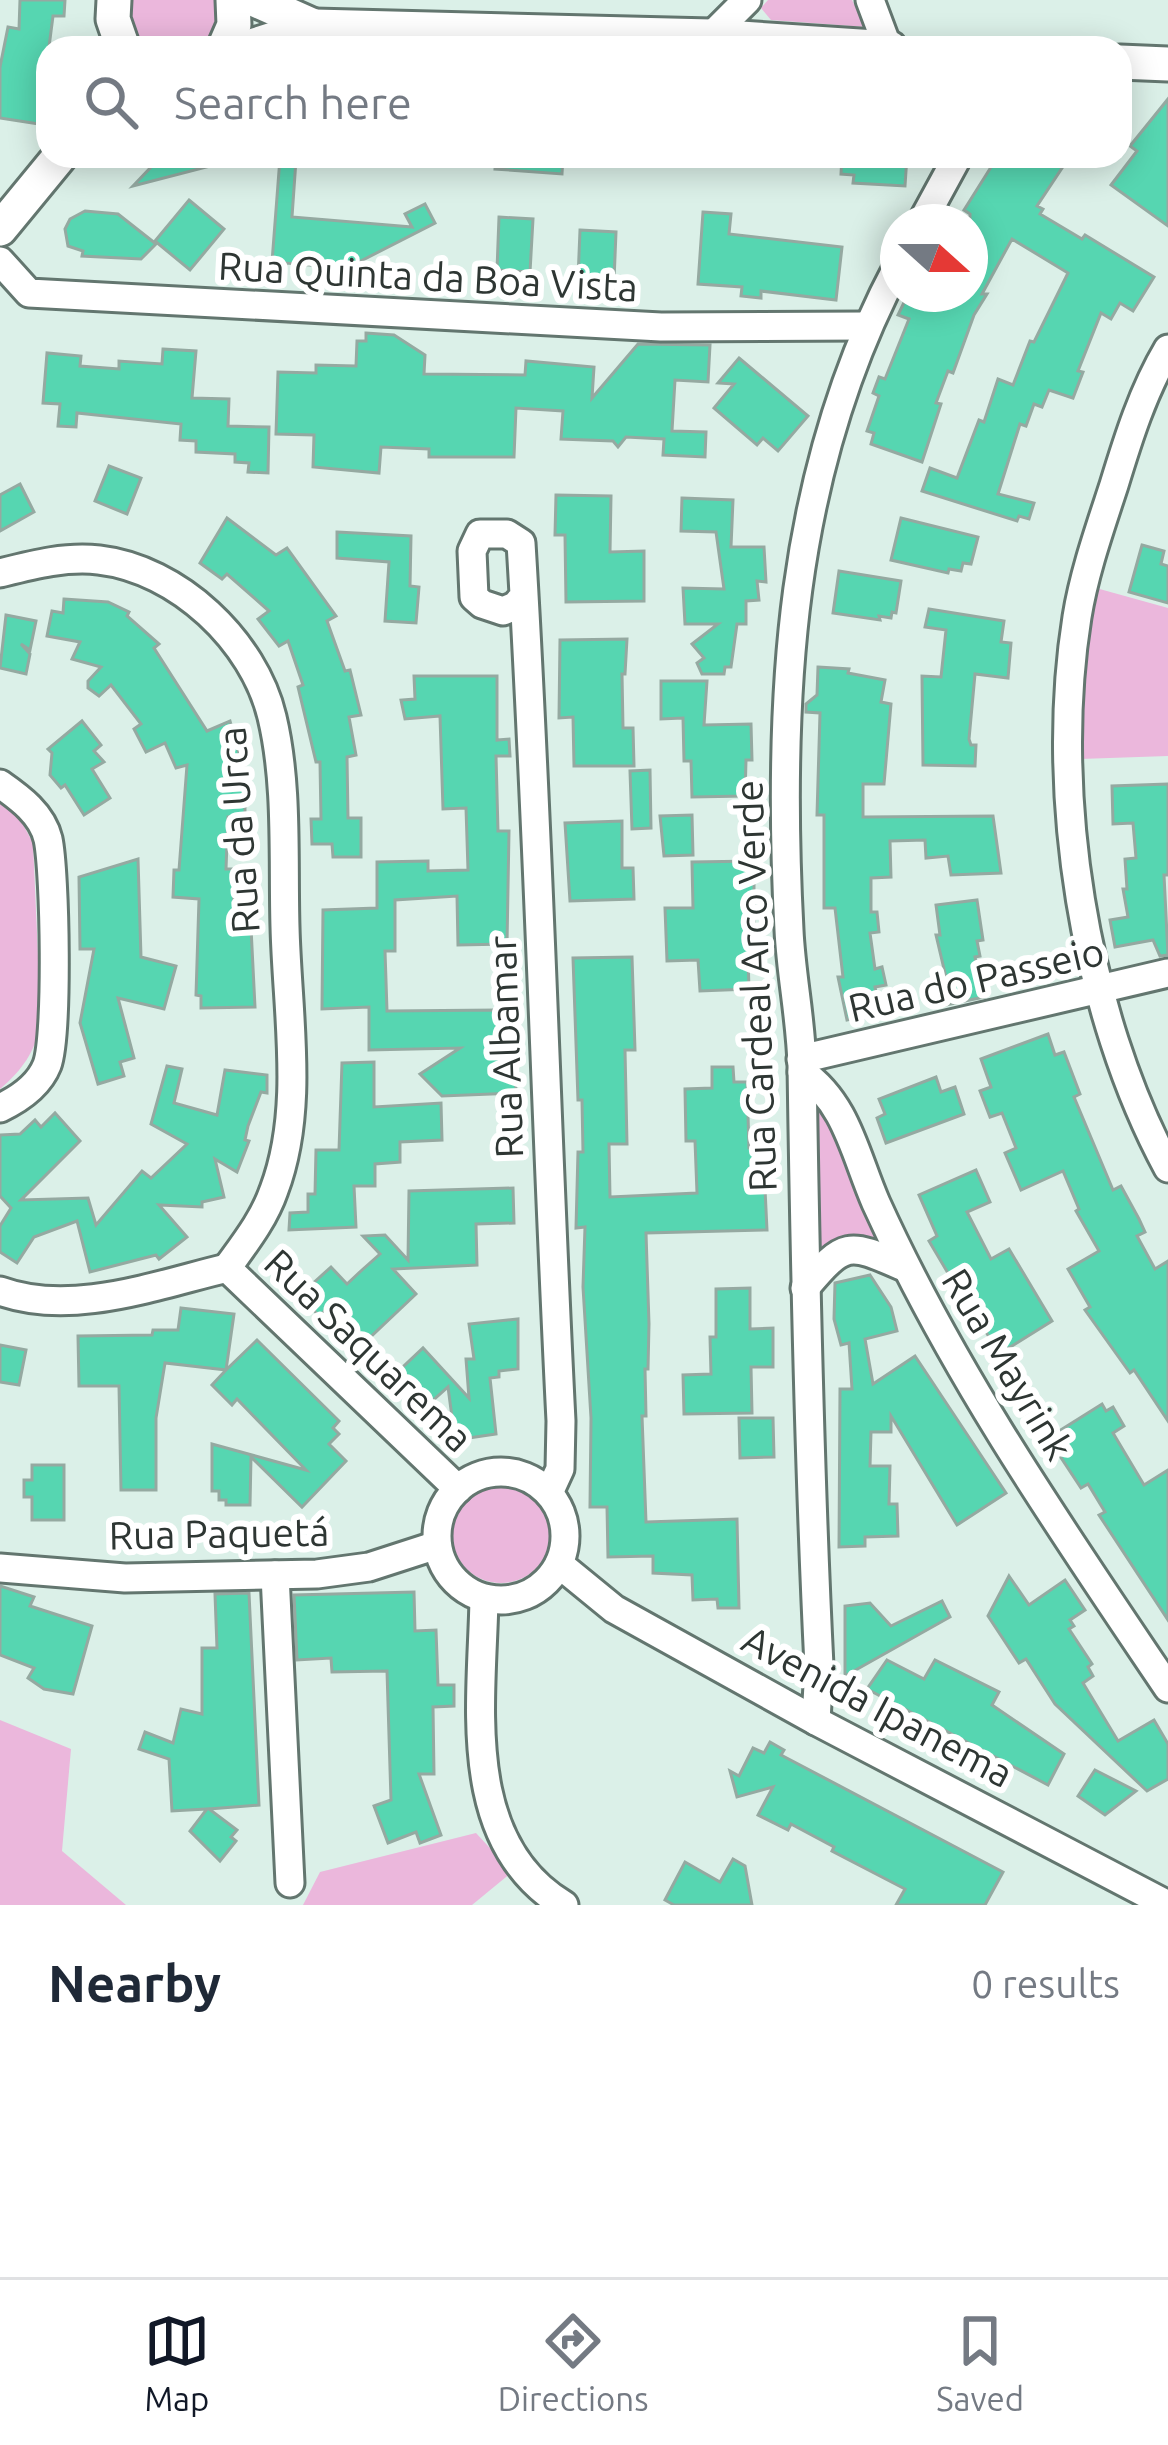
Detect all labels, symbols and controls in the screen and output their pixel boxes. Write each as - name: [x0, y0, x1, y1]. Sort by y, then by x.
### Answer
- search box: [36, 36, 1132, 168]
- icon: search: [78, 69, 144, 135]
- text: Search here: [174, 77, 412, 128]
- north arrow: [880, 204, 988, 312]
- street label: Rua Quinta da Boa Vista: [217, 244, 639, 308]
- street label: Rua da Urca: [209, 725, 267, 935]
- street label: Rua Cardeal Arco Verde: [726, 780, 784, 1192]
- street label: Rua do Passeio: [844, 929, 1108, 1029]
- street label: Rua Albamar: [480, 935, 530, 1159]
- street label: Rua Saquarema: [257, 1240, 481, 1460]
- street label: Rua Mayrink: [934, 1261, 1082, 1467]
- street label: Rua Paquetá: [108, 1510, 330, 1556]
- street label: Avenida Ipanema: [736, 1617, 1020, 1795]
- text: Nearby: [48, 1954, 221, 2012]
- text: 0 results: [971, 1962, 1120, 2005]
- tab: Map: [144, 2308, 210, 2417]
- tab: Directions: [498, 2308, 648, 2417]
- tab: Saved: [936, 2308, 1024, 2417]

